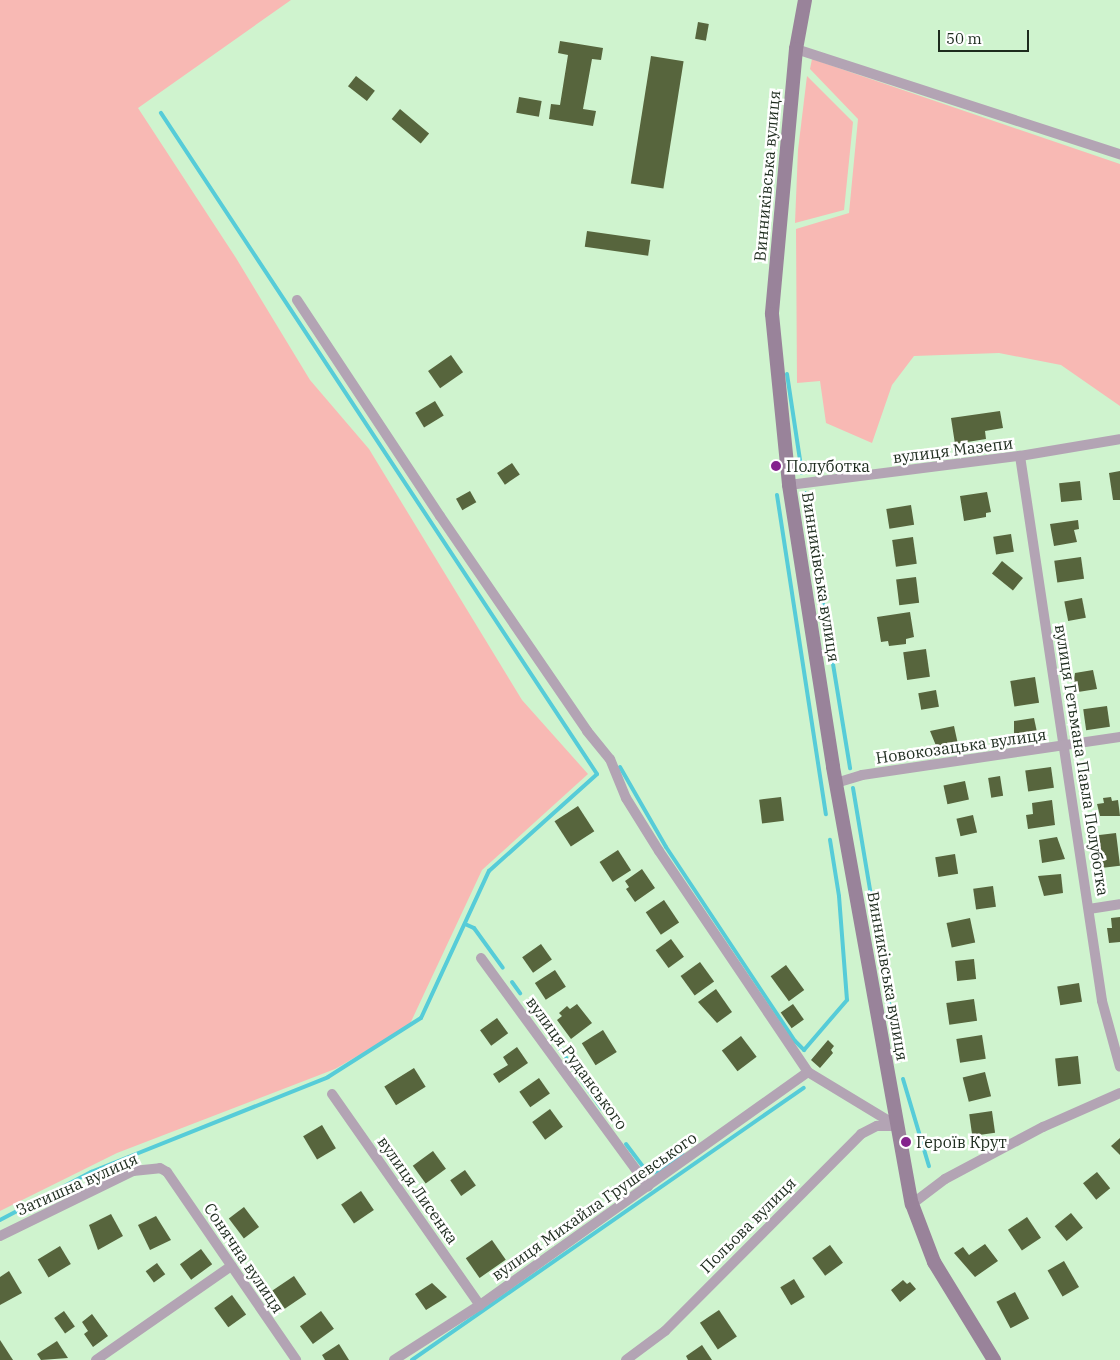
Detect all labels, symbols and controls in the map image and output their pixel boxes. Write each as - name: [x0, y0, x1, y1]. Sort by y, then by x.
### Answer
- scale bar: [940, 20, 1031, 52]
- text: 50 m: [946, 29, 982, 48]
- street label: Винниківська вулиця: [750, 90, 784, 262]
- street label: вулиця Мазепи: [892, 433, 1014, 467]
- place label: Полуботка: [786, 456, 870, 476]
- marker: Полуботка: [770, 460, 782, 472]
- street label: Винниківська вулиця: [798, 491, 844, 663]
- street label: вулиця Гетьмана Павла Полуботка: [1051, 623, 1113, 897]
- street label: Новокозацька вулиця: [874, 724, 1048, 768]
- street label: Винниківська вулиця: [864, 890, 912, 1062]
- street label: вулиця Руданського: [522, 993, 632, 1133]
- street label: вулиця Михайла Грушевського: [488, 1128, 700, 1284]
- street label: вулиця Лисенка: [374, 1132, 462, 1248]
- place label: Героїв Крут: [916, 1132, 1007, 1152]
- marker: Героїв Крут: [900, 1136, 912, 1148]
- street label: Затишна вулиця: [13, 1149, 141, 1219]
- street label: Польова вулиця: [696, 1173, 800, 1277]
- street label: Сонячна вулиця: [200, 1199, 288, 1317]

